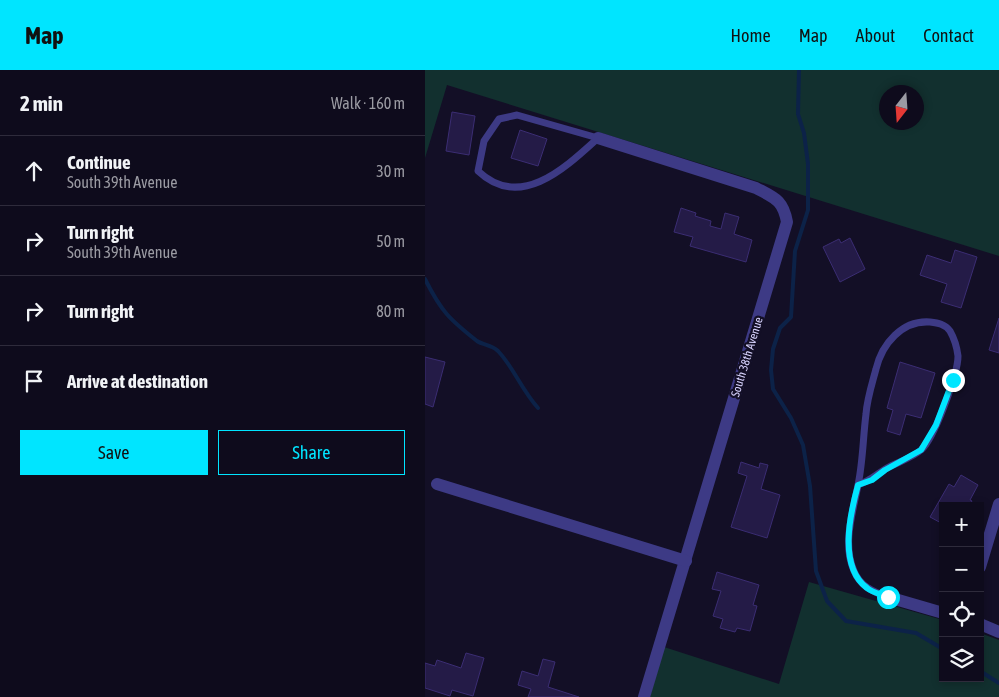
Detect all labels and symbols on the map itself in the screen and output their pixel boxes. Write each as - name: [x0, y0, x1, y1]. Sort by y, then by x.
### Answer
- north arrow: [879, 85, 924, 130]
- street label: South 38th Avenue: [728, 315, 766, 399]
- route end: [942, 369, 965, 392]
- route start: [877, 586, 900, 609]

